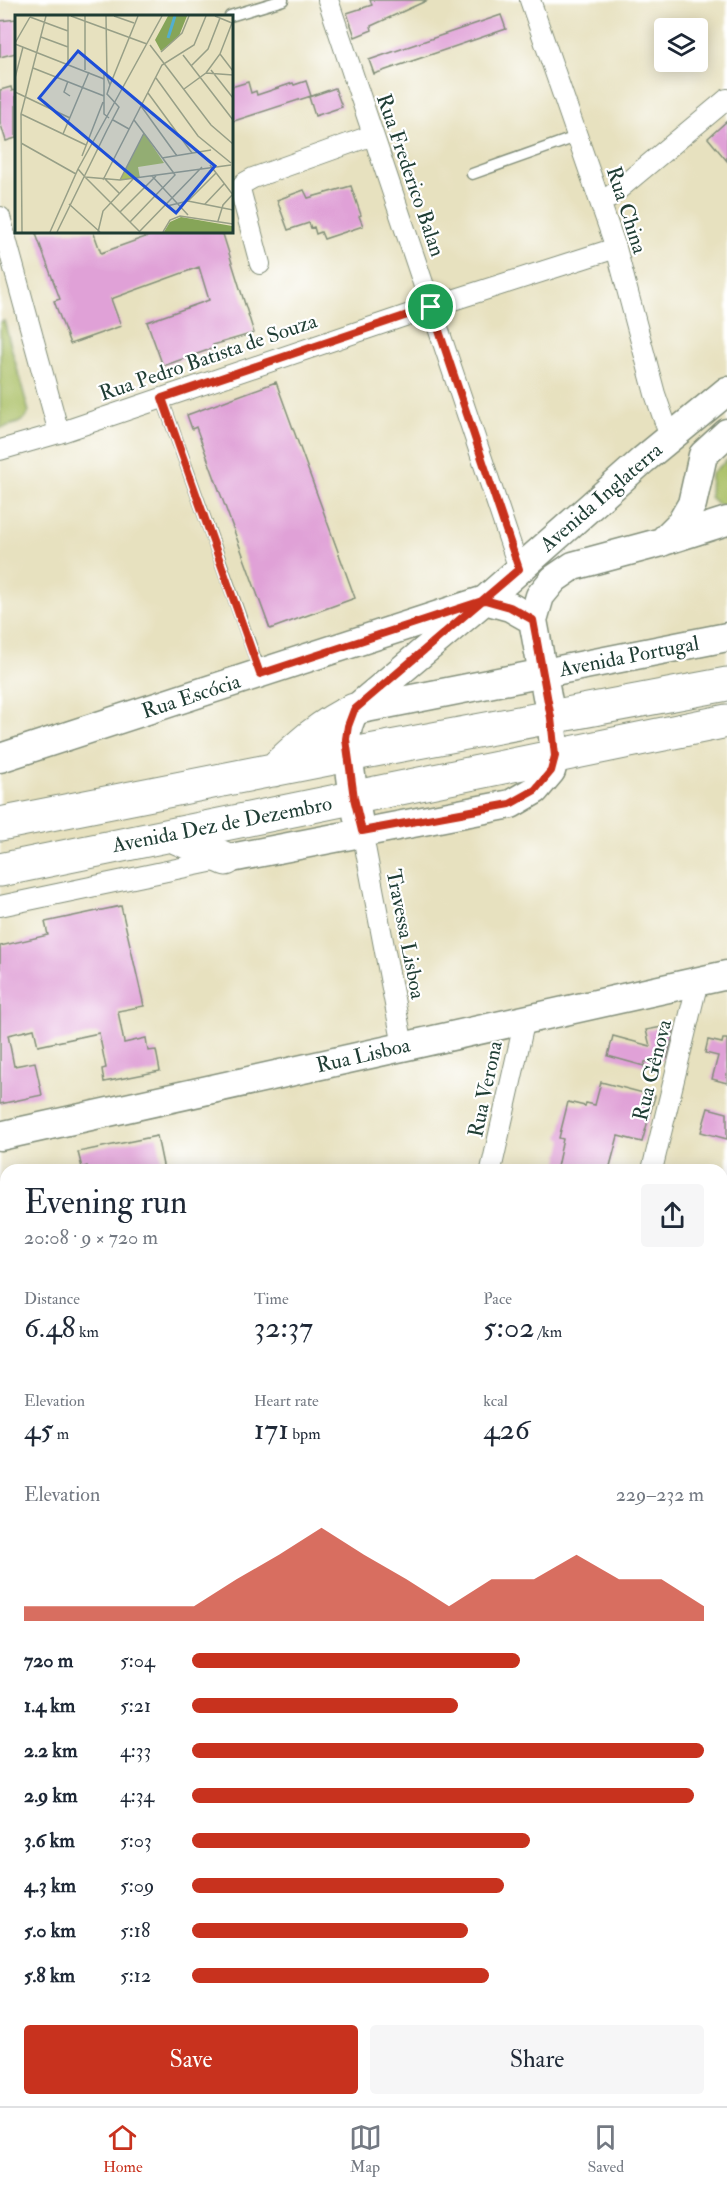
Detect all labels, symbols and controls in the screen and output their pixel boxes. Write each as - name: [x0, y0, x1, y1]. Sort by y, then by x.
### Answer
- inset map: [15, 15, 232, 232]
- map controls: [654, 18, 708, 72]
- button: layers: [654, 18, 708, 72]
- street label: Rua Frederico Balan: [370, 90, 451, 260]
- street label: Rua China: [600, 163, 653, 258]
- pin: [405, 281, 456, 332]
- icon: arrive: [414, 290, 447, 323]
- street label: Rua Pedro Batista de Souza: [96, 307, 321, 407]
- street label: Avenida Inglaterra: [534, 437, 668, 559]
- street label: Avenida Portugal: [556, 630, 702, 683]
- street label: Rua Escócia: [138, 668, 244, 725]
- street label: Avenida Dez de Dezembro: [109, 790, 334, 859]
- street label: Travessa Lisboa: [380, 867, 431, 1002]
- street label: Rua Gênova: [627, 1016, 678, 1124]
- street label: Rua Lisboa: [313, 1031, 413, 1079]
- street label: Rua Verona: [462, 1038, 509, 1140]
- text: Evening run: [24, 1182, 187, 1223]
- button: share: [641, 1184, 704, 1247]
- text: 20:08 · 9 × 720 m: [24, 1225, 158, 1250]
- text: Distance: [24, 1289, 80, 1309]
- text: Time: [254, 1289, 289, 1309]
- text: Pace: [483, 1289, 512, 1309]
- text: 6.48: [24, 1309, 76, 1346]
- text: 32:37: [254, 1309, 313, 1346]
- text: 5:02: [483, 1309, 535, 1346]
- text: km: [76, 1322, 99, 1342]
- text: /km: [535, 1322, 562, 1342]
- text: Elevation: [24, 1391, 85, 1411]
- text: Heart rate: [254, 1391, 319, 1411]
- text: kcal: [483, 1391, 508, 1411]
- text: 45: [24, 1411, 53, 1448]
- text: 171: [254, 1411, 289, 1448]
- text: 426: [483, 1411, 530, 1448]
- text: m: [53, 1424, 69, 1444]
- text: bpm: [289, 1424, 321, 1444]
- text: Elevation: [24, 1482, 100, 1507]
- text: 229–232 m: [616, 1482, 704, 1507]
- text: 720 m: [24, 1648, 73, 1673]
- text: 5:04: [120, 1648, 155, 1673]
- text: 1.4 km: [24, 1693, 75, 1718]
- text: 5:21: [120, 1693, 151, 1718]
- text: 2.2 km: [24, 1738, 77, 1763]
- text: 4:33: [120, 1738, 151, 1763]
- text: 2.9 km: [24, 1783, 78, 1808]
- text: 4:34: [120, 1783, 154, 1808]
- text: 3.6 km: [24, 1828, 75, 1853]
- text: 5:03: [120, 1828, 152, 1853]
- text: 4.3 km: [24, 1873, 76, 1898]
- text: 5:09: [120, 1873, 154, 1898]
- text: 5.0 km: [24, 1918, 76, 1943]
- text: 5:18: [120, 1918, 150, 1943]
- text: 5.8 km: [24, 1963, 75, 1988]
- text: 5:12: [120, 1963, 151, 1988]
- button: Save: [24, 2025, 358, 2094]
- button: Share: [370, 2025, 704, 2094]
- tab: Home: [103, 2121, 143, 2177]
- tab: Map: [349, 2121, 382, 2177]
- tab: Saved: [587, 2121, 624, 2177]

